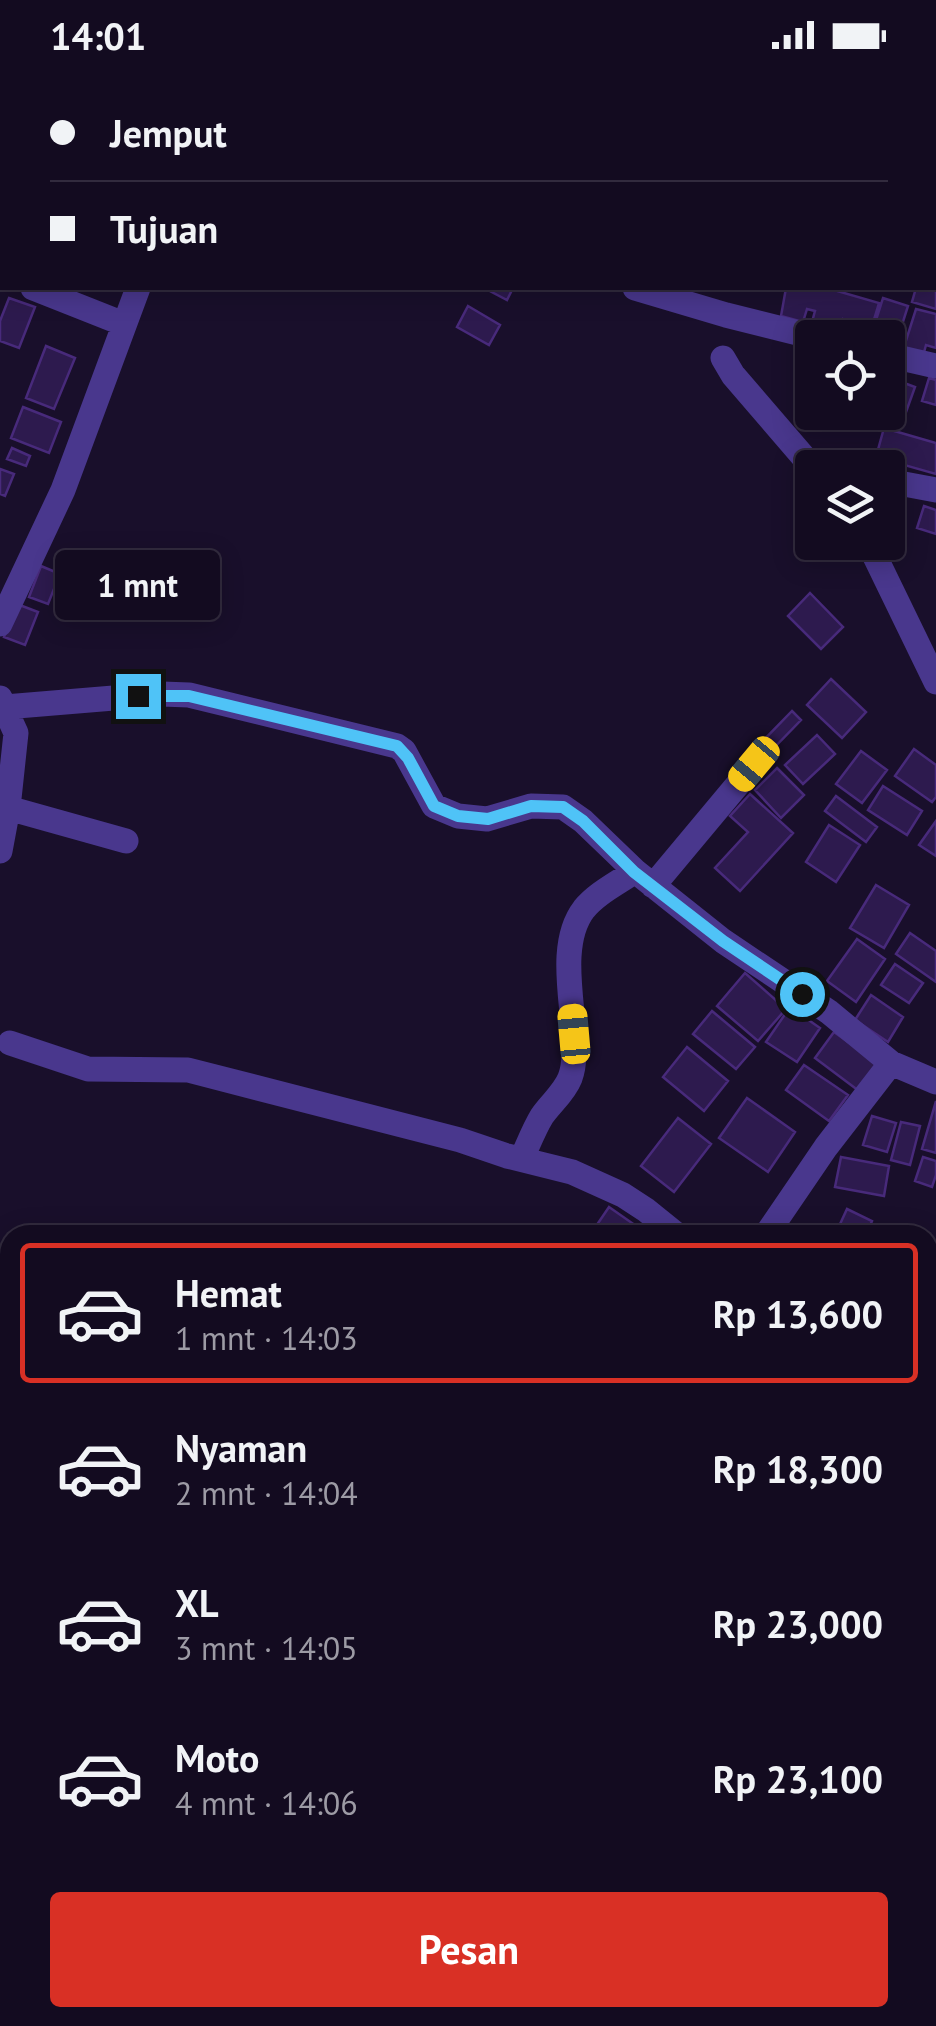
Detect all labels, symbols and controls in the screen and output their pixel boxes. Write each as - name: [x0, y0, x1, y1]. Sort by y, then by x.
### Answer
- text: 14:01: [50, 11, 146, 60]
- text: Jemput: [110, 108, 227, 157]
- text: Tujuan: [110, 204, 218, 253]
- map controls: [795, 320, 905, 560]
- button: locate: [795, 320, 905, 430]
- button: layers: [795, 450, 905, 560]
- callout: 1 mnt: [56, 551, 220, 621]
- text: 1 mnt: [97, 564, 178, 606]
- route end: [116, 674, 161, 719]
- car: [723, 731, 785, 797]
- route start: [780, 972, 825, 1017]
- car: [556, 1003, 592, 1065]
- icon: car: [55, 1268, 145, 1358]
- text: Hemat: [175, 1268, 282, 1317]
- text: Rp 13,600: [713, 1289, 883, 1338]
- text: 1 mnt · 14:03: [175, 1317, 358, 1359]
- icon: car: [55, 1423, 145, 1513]
- text: Nyaman: [175, 1423, 307, 1472]
- text: Rp 18,300: [713, 1444, 883, 1493]
- text: 2 mnt · 14:04: [175, 1472, 358, 1514]
- icon: car: [55, 1578, 145, 1668]
- text: XL: [175, 1578, 219, 1627]
- text: Rp 23,000: [713, 1599, 883, 1648]
- text: 3 mnt · 14:05: [175, 1627, 358, 1669]
- icon: car: [55, 1733, 145, 1823]
- text: Moto: [175, 1733, 259, 1782]
- text: Rp 23,100: [713, 1754, 883, 1803]
- text: 4 mnt · 14:06: [175, 1782, 358, 1824]
- button: Pesan: [50, 1892, 888, 2007]

